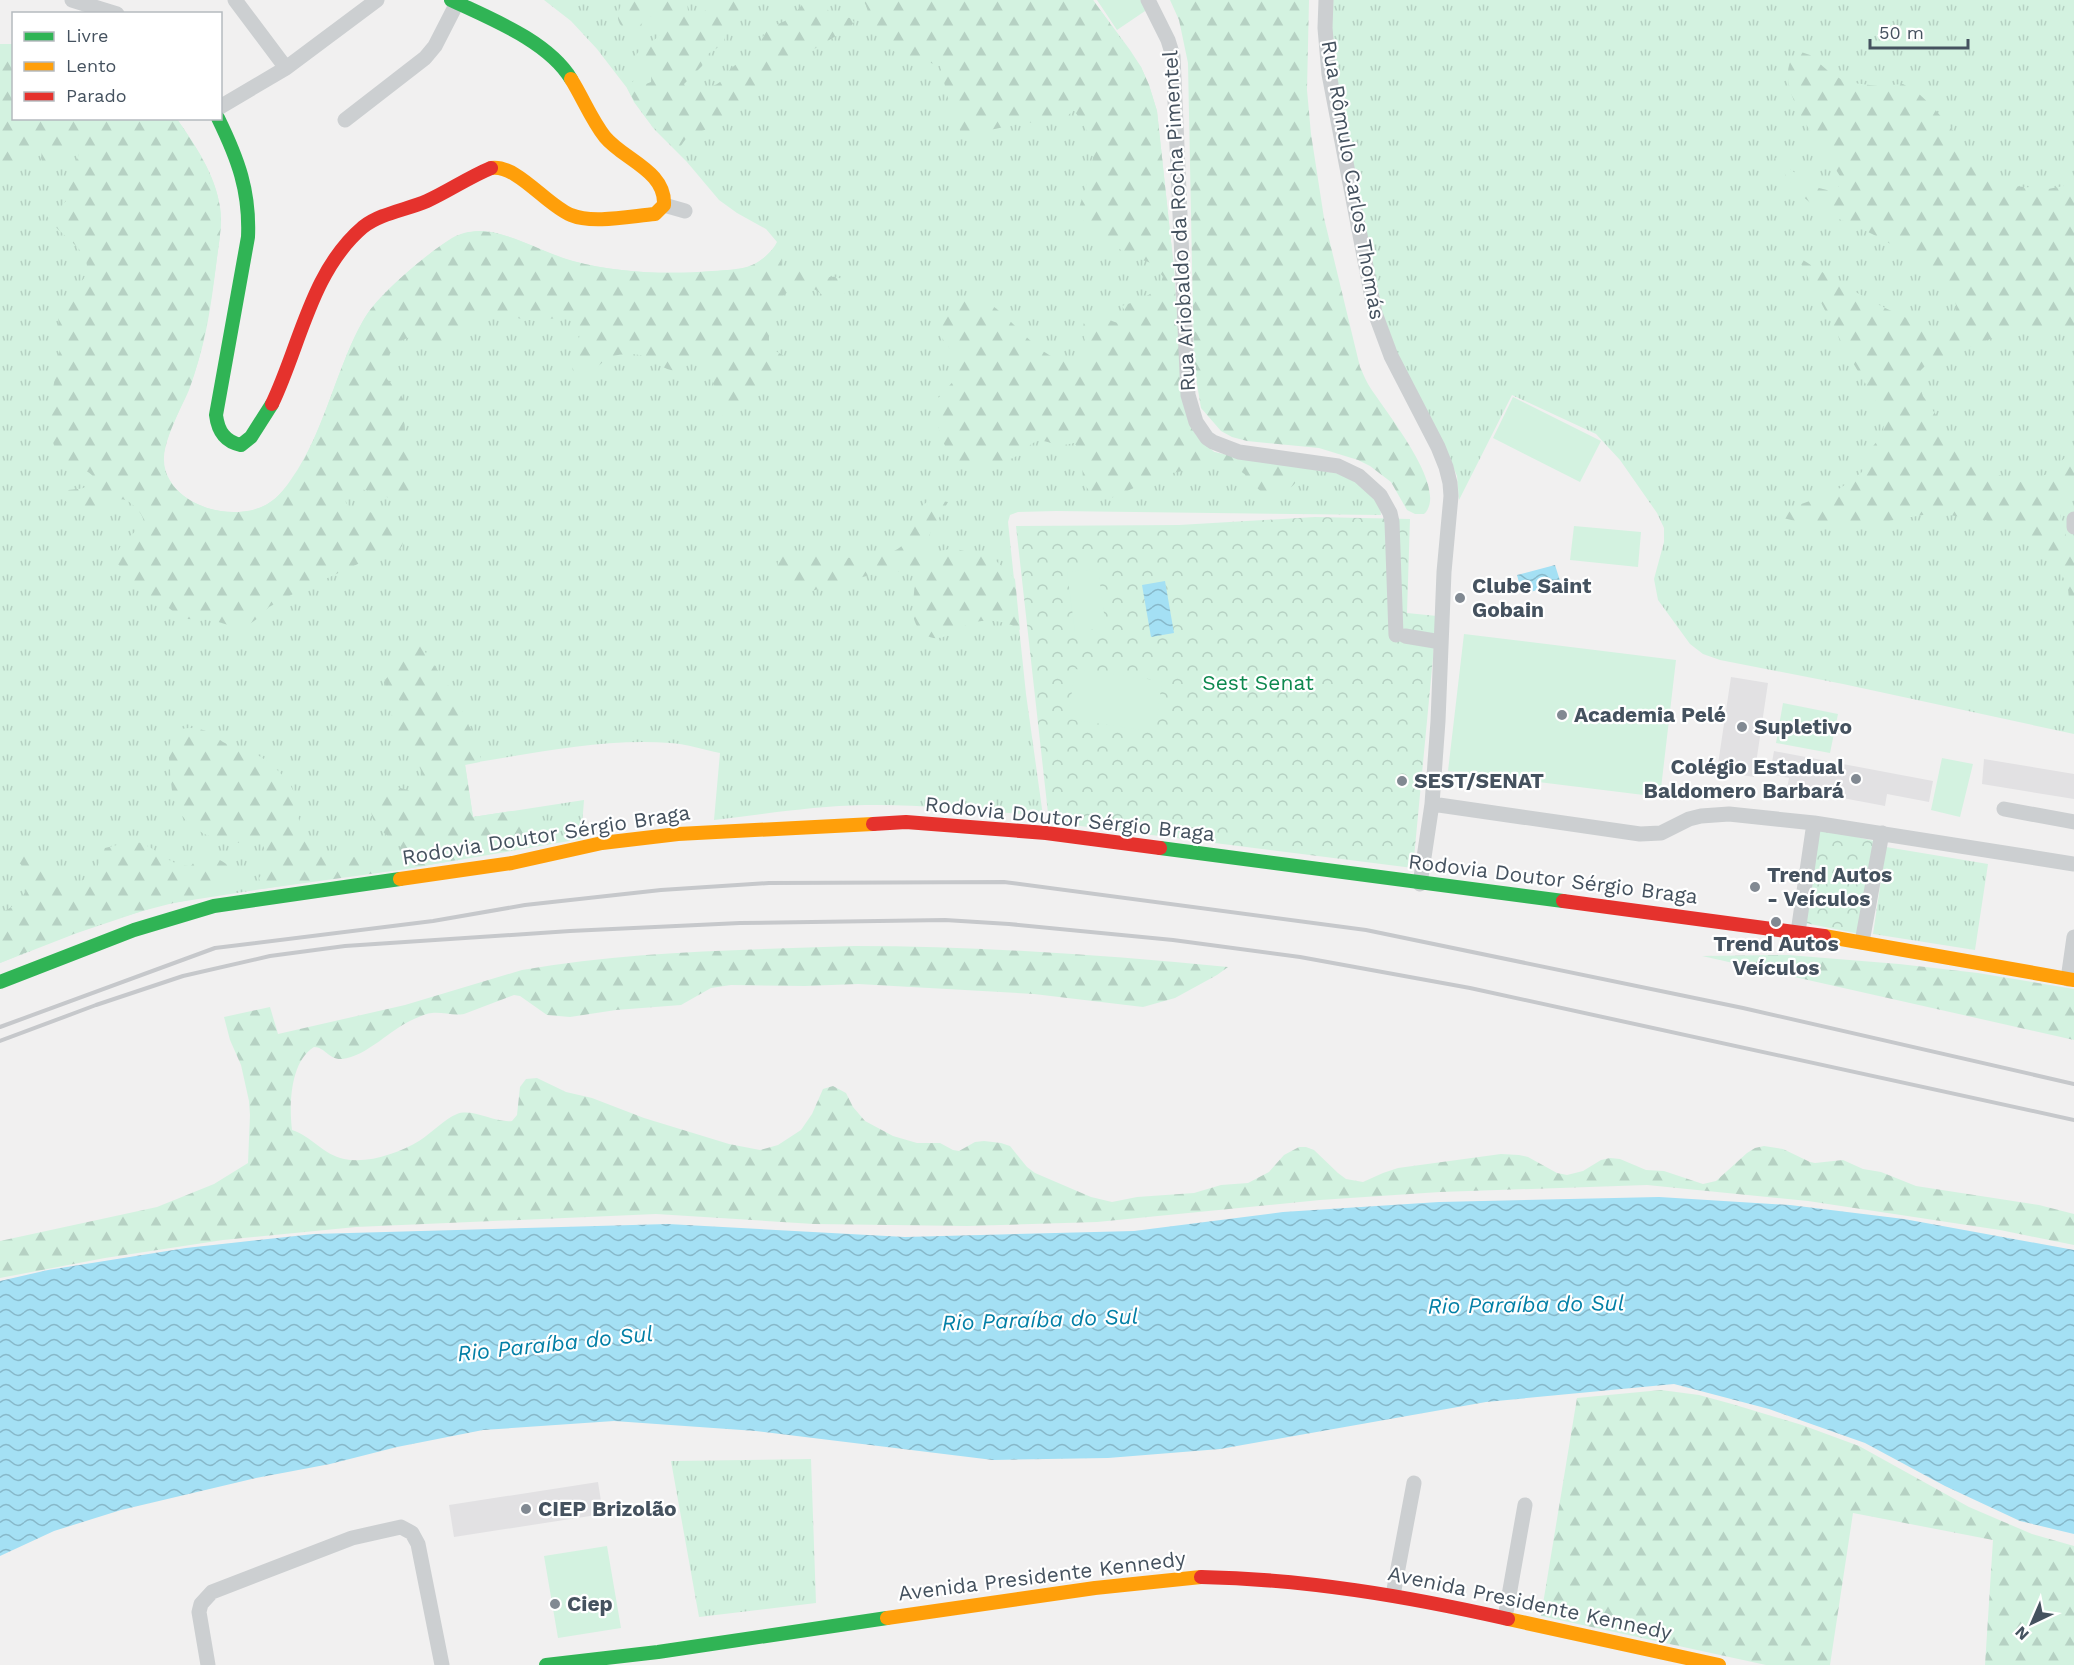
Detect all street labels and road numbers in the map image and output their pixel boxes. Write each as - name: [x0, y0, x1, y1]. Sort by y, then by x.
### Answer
- street label: Rua Rômulo Carlos Thomás: [1317, 38, 1390, 321]
- street label: Rua Ariobaldo da Rocha Pimentel: [1157, 49, 1200, 392]
- street label: Rodovia Doutor Sérgio Braga: [924, 791, 1216, 846]
- street label: Rodovia Doutor Sérgio Braga: [400, 799, 692, 870]
- street label: Rodovia Doutor Sérgio Braga: [1407, 848, 1699, 909]
- street label: Avenida Presidente Kennedy: [897, 1545, 1187, 1606]
- street label: Avenida Presidente Kennedy: [1386, 1560, 1675, 1645]

